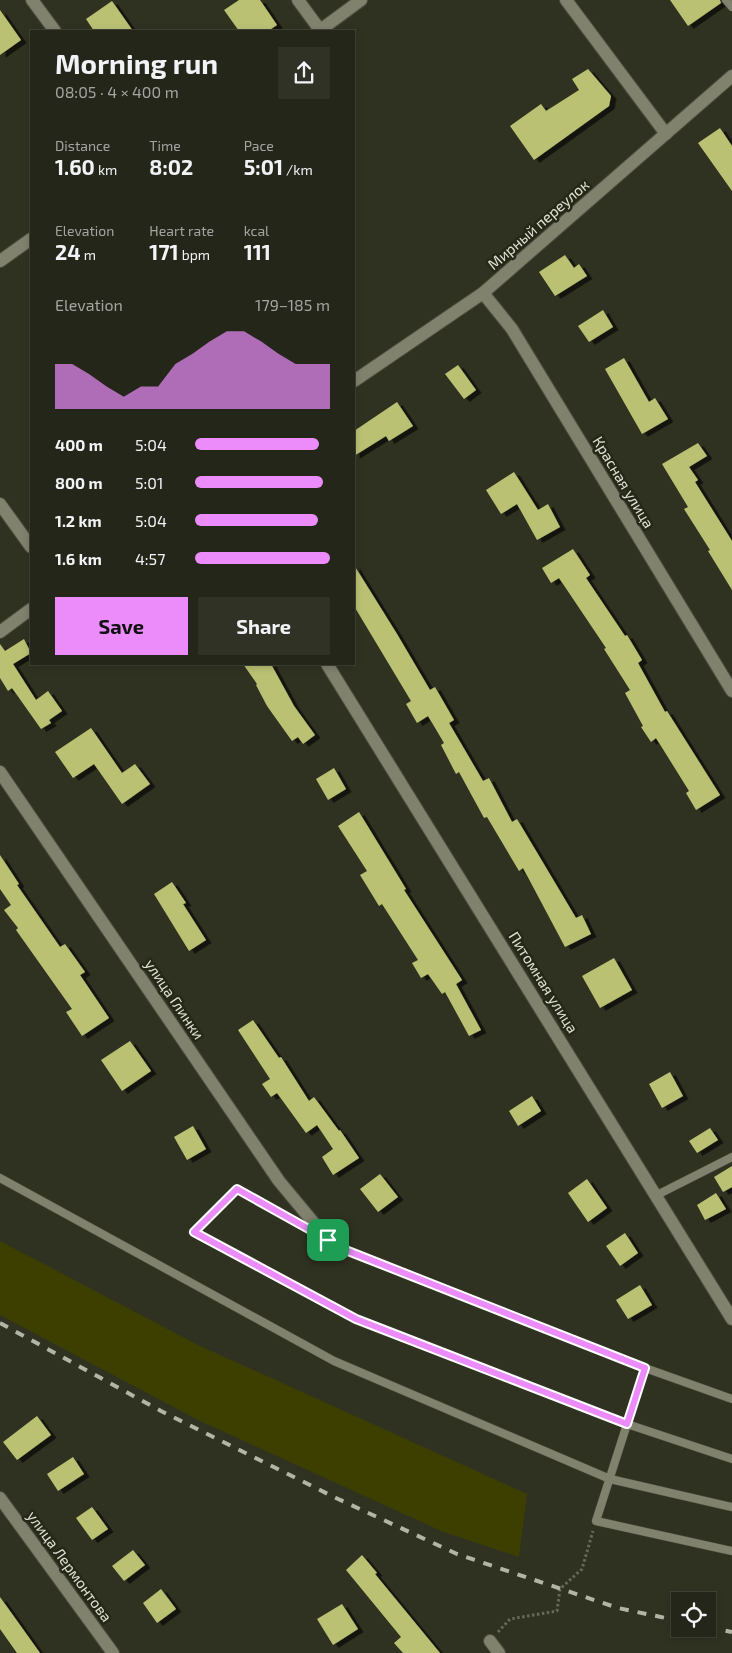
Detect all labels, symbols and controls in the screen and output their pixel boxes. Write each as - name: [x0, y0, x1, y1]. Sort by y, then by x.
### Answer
- text: Morning run: [55, 46, 218, 80]
- button: share: [278, 47, 330, 99]
- text: 08:05 · 4 × 400 m: [55, 82, 179, 101]
- text: Distance: [55, 137, 110, 154]
- text: Time: [149, 137, 181, 154]
- text: Pace: [244, 137, 274, 154]
- text: 1.60: [55, 154, 95, 179]
- text: 8:02: [149, 154, 193, 179]
- text: 5:01: [244, 154, 283, 179]
- text: km: [95, 161, 117, 178]
- text: /km: [283, 161, 313, 178]
- street label: Мирный переулок: [484, 175, 593, 274]
- text: Elevation: [55, 222, 114, 239]
- text: Heart rate: [149, 222, 214, 239]
- text: kcal: [244, 222, 269, 239]
- text: 24: [55, 239, 81, 264]
- text: 171: [149, 239, 179, 264]
- text: 111: [244, 239, 271, 264]
- text: m: [81, 246, 96, 263]
- text: bpm: [179, 246, 210, 263]
- text: Elevation: [55, 295, 123, 314]
- text: 179–185 m: [255, 295, 330, 314]
- street label: Красная улица: [589, 433, 658, 532]
- text: 400 m: [55, 435, 103, 454]
- text: 5:04: [135, 435, 167, 454]
- text: 800 m: [55, 473, 103, 492]
- text: 5:01: [135, 473, 163, 492]
- text: 1.2 km: [55, 511, 102, 530]
- text: 5:04: [135, 511, 167, 530]
- text: 1.6 km: [55, 549, 102, 568]
- text: 4:57: [135, 549, 165, 568]
- button: Save: [55, 597, 188, 655]
- button: Share: [198, 597, 330, 655]
- street label: Питомная улица: [505, 928, 582, 1037]
- street label: улица Глинки: [141, 955, 208, 1043]
- pin: [307, 1219, 349, 1261]
- icon: arrive: [314, 1226, 342, 1254]
- street label: улица Лермонтова: [23, 1507, 116, 1626]
- map controls: [671, 1592, 716, 1637]
- button: locate: [671, 1592, 716, 1637]

